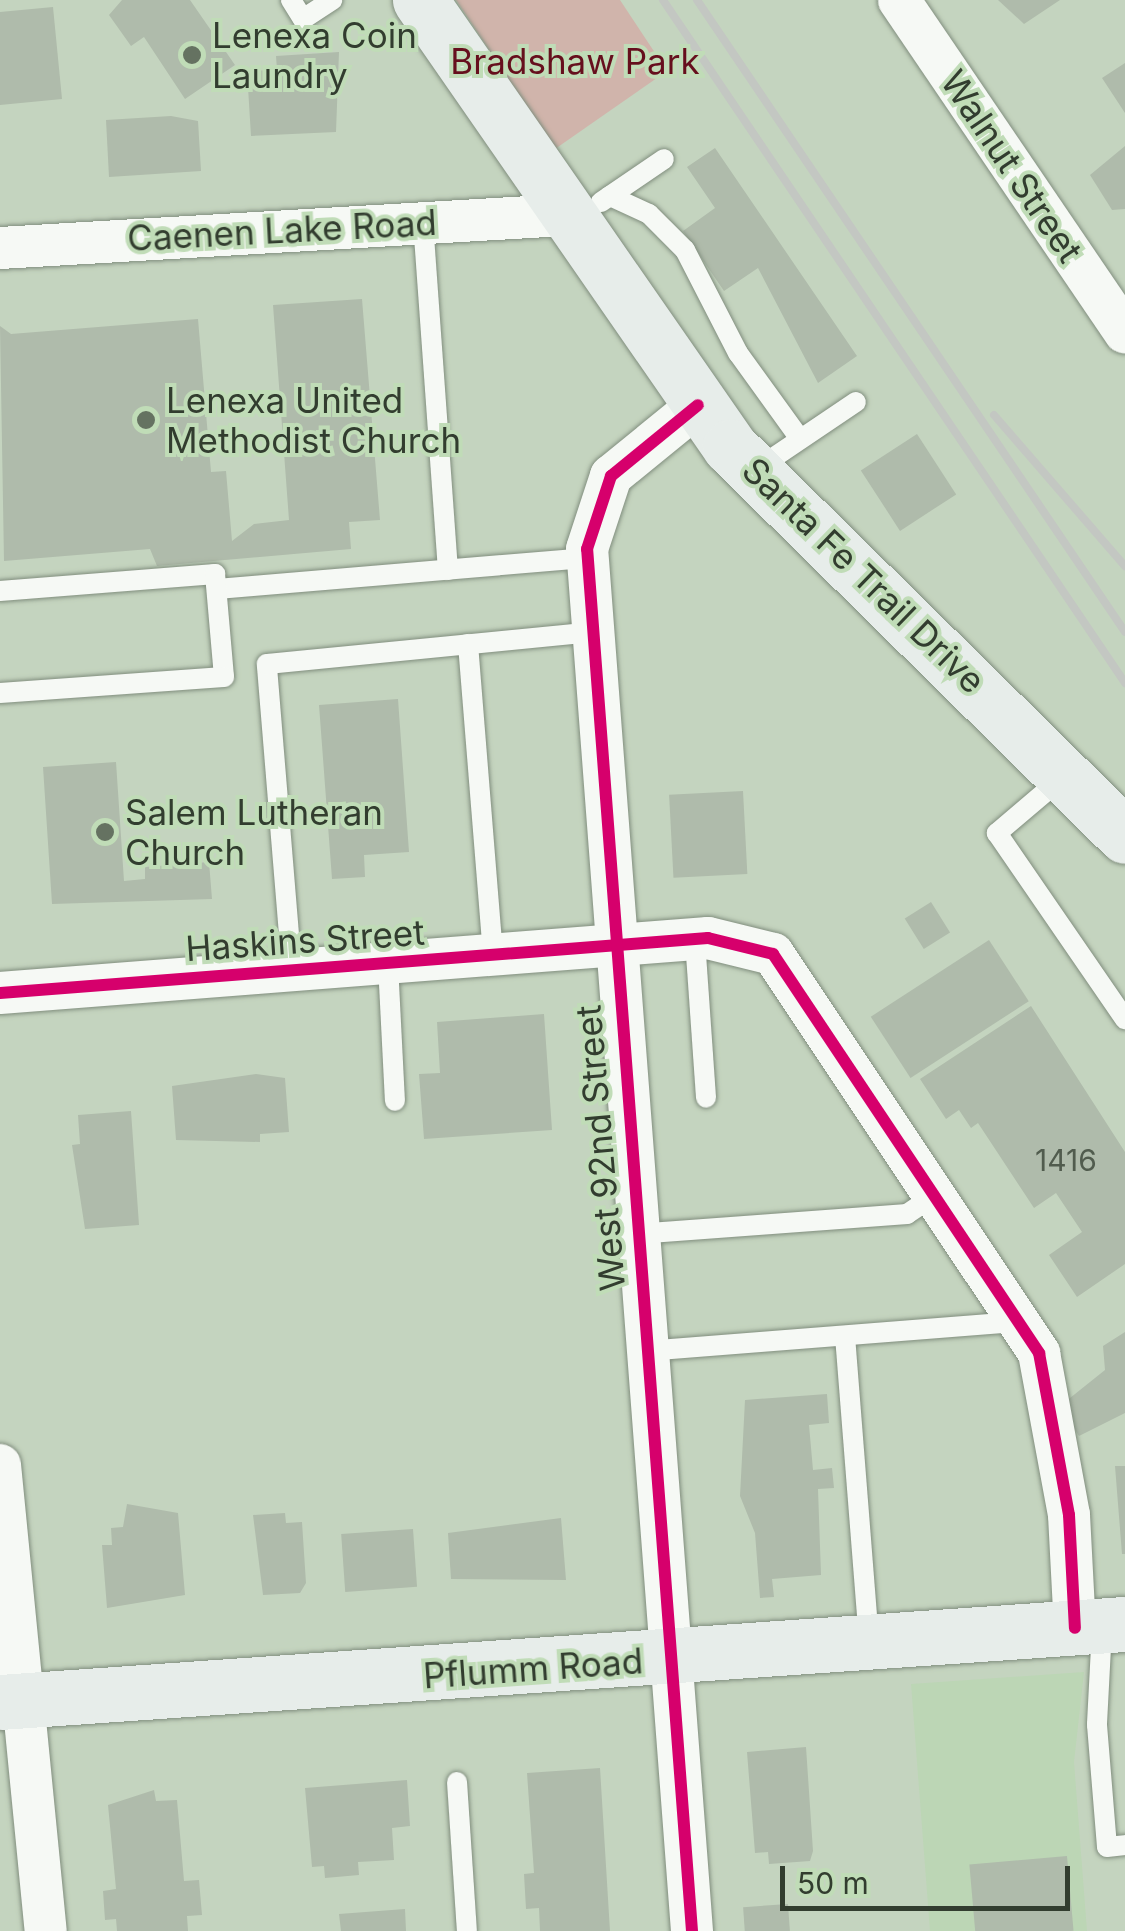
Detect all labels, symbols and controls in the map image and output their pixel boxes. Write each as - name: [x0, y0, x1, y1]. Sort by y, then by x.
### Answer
- place label: Lenexa Coin Laundry: [212, 14, 417, 96]
- park label: Bradshaw Park: [450, 40, 700, 82]
- marker: Lenexa Coin Laundry: [181, 44, 203, 66]
- street label: Walnut Street: [932, 62, 1092, 270]
- street label: Caenen Lake Road: [126, 201, 438, 259]
- place label: Lenexa United Methodist Church: [166, 379, 461, 461]
- marker: Lenexa United Methodist Church: [135, 409, 157, 431]
- street label: Santa Fe Trail Drive: [734, 449, 994, 701]
- place label: Salem Lutheran Church: [125, 791, 383, 873]
- marker: Salem Lutheran Church: [94, 821, 116, 843]
- street label: Haskins Street: [184, 911, 426, 969]
- street label: West 92nd Street: [567, 1003, 633, 1293]
- house number: 1416: [1035, 1142, 1097, 1178]
- street label: Pflumm Road: [422, 1639, 644, 1697]
- scale bar: [785, 1846, 1075, 1908]
- text: 50 m: [797, 1865, 869, 1901]

